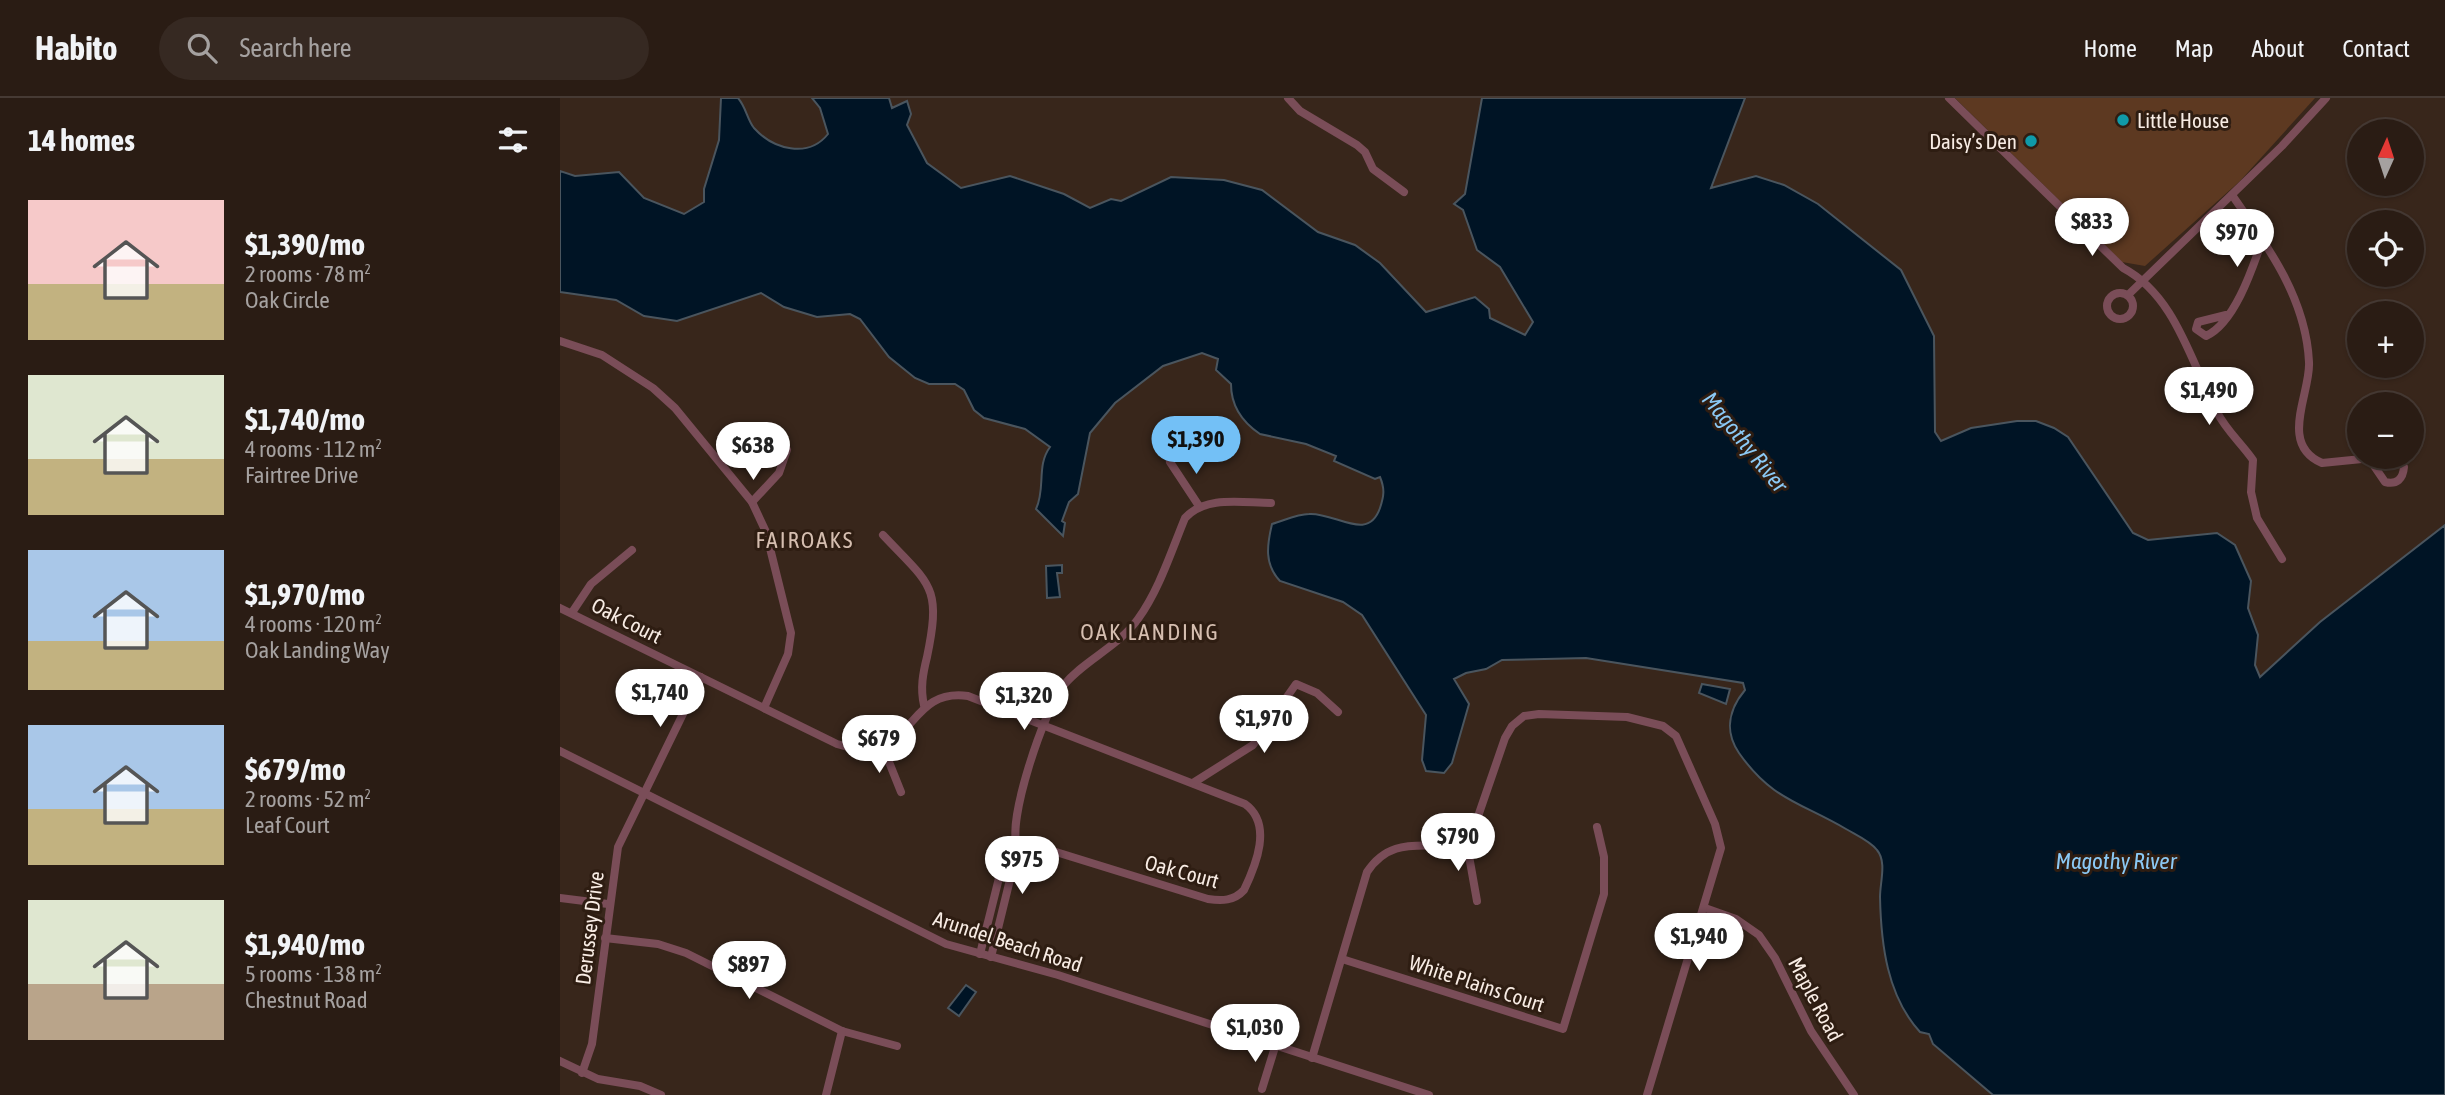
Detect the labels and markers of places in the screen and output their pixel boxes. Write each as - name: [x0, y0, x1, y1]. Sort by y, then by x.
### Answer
- place label: Little House: [2137, 108, 2229, 132]
- marker: Little House: [2115, 112, 2131, 128]
- place label: Daisy’s Den: [1929, 129, 2017, 153]
- marker: Daisy’s Den: [2023, 133, 2039, 149]
- pin: $833: [2051, 198, 2133, 258]
- pin: $970: [2196, 209, 2278, 269]
- pin: $1,490: [2152, 368, 2266, 427]
- pin: $1,390: [1139, 416, 1253, 476]
- pin: $638: [712, 422, 794, 482]
- pin: $1,740: [603, 670, 717, 729]
- pin: $1,320: [967, 672, 1081, 732]
- pin: $1,970: [1207, 696, 1321, 755]
- pin: $679: [838, 716, 920, 775]
- pin: $790: [1417, 814, 1499, 873]
- pin: $975: [981, 836, 1063, 896]
- pin: $1,940: [1642, 914, 1756, 973]
- pin: $897: [708, 942, 790, 1001]
- pin: $1,030: [1198, 1004, 1312, 1064]

